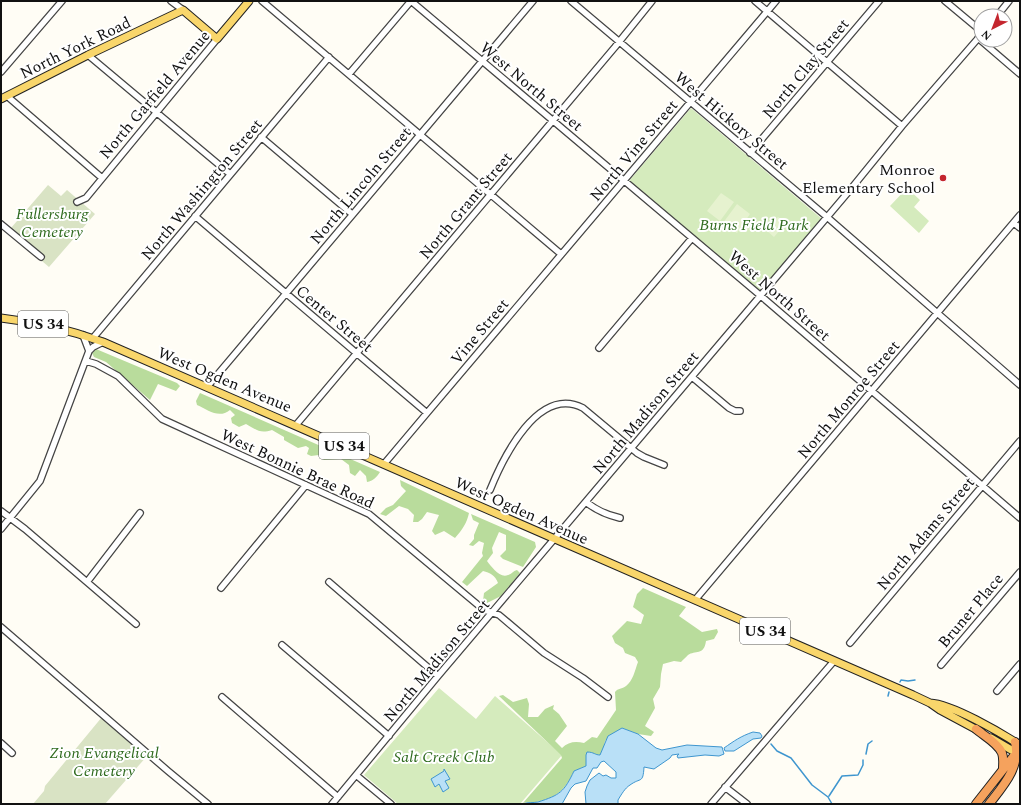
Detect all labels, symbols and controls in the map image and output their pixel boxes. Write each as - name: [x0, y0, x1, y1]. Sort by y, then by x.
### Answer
- north arrow: [973, 8, 1013, 48]
- street label: North York Road: [16, 11, 135, 85]
- street label: North Clay Street: [757, 13, 855, 124]
- street label: North Garfield Avenue: [93, 25, 216, 164]
- text: N: [978, 26, 996, 44]
- street label: West North Street: [475, 36, 588, 137]
- street label: West Hickory Street: [669, 66, 794, 176]
- street label: North Vine Street: [584, 94, 684, 207]
- street label: North Washington Street: [135, 113, 269, 266]
- street label: North Lincoln Street: [304, 121, 418, 250]
- street label: North Grant Street: [413, 146, 518, 265]
- place label: Monroe Elementary School: [802, 158, 935, 200]
- marker: Monroe Elementary School: [938, 173, 948, 183]
- park label: Fullersburg Cemetery: [16, 202, 89, 244]
- park label: Burns Field Park: [699, 213, 809, 237]
- street label: West North Street: [723, 245, 836, 347]
- street label: Center Street: [290, 279, 378, 359]
- street label: Vine Street: [445, 293, 515, 370]
- road number: US 34: [18, 311, 68, 337]
- street label: North Monroe Street: [792, 335, 906, 464]
- street label: West Ogden Avenue: [154, 341, 296, 419]
- street label: North Madison Street: [587, 345, 705, 480]
- street label: West Bonnie Brae Road: [217, 423, 378, 515]
- road number: US 34: [319, 433, 369, 459]
- street label: West Ogden Avenue: [451, 471, 592, 551]
- street label: North Adams Street: [871, 471, 981, 596]
- street label: Bruner Place: [932, 568, 1009, 653]
- street label: North Madison Street: [378, 593, 496, 728]
- road number: US 34: [740, 618, 790, 644]
- park label: Zion Evangelical Cemetery: [49, 741, 159, 783]
- park label: Salt Creek Club: [393, 745, 495, 769]

